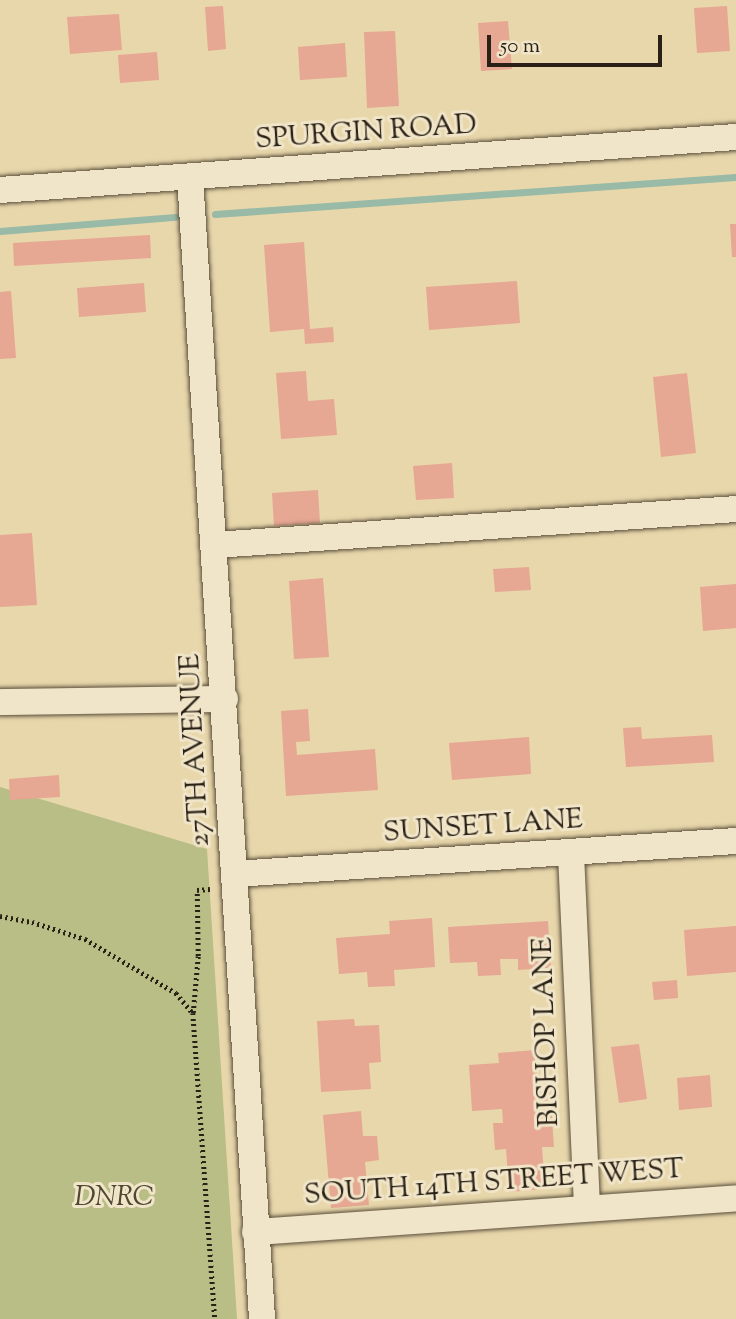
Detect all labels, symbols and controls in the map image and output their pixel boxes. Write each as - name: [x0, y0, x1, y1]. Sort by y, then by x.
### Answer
- scale bar: [491, 21, 666, 65]
- text: 50 m: [500, 32, 540, 62]
- street label: SPURGIN ROAD: [254, 109, 478, 157]
- street label: 27TH AVENUE: [174, 653, 218, 847]
- street label: SUNSET LANE: [382, 803, 584, 851]
- street label: BISHOP LANE: [527, 936, 567, 1128]
- street label: SOUTH 14TH STREET WEST: [303, 1153, 685, 1213]
- park label: DNRC: [74, 1181, 154, 1215]

